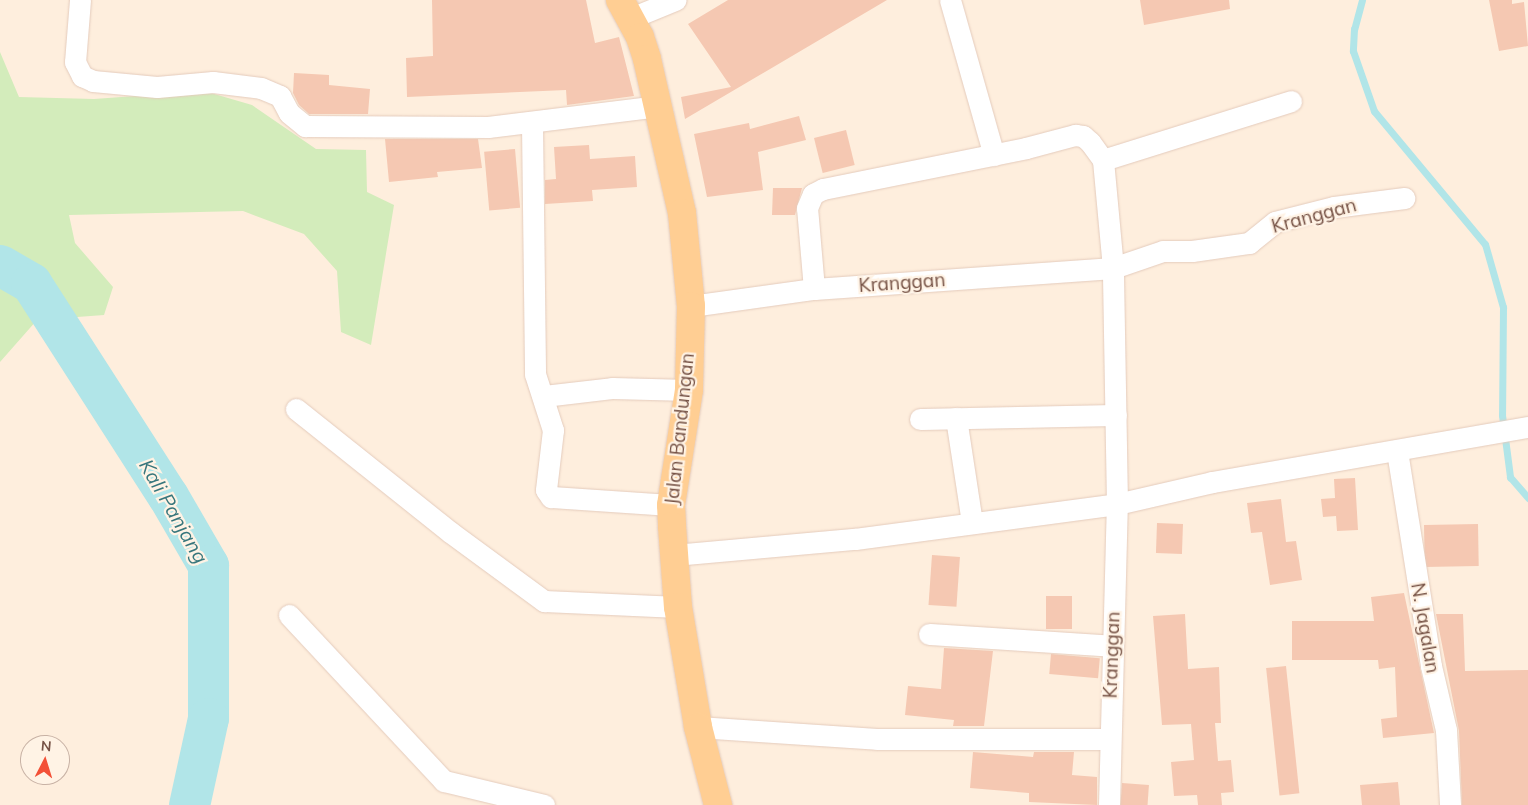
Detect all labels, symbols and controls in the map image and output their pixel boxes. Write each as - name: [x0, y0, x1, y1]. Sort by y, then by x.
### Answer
- street label: Kranggan: [1269, 194, 1359, 238]
- street label: Kranggan: [858, 269, 946, 297]
- street label: Jalan Bandungan: [661, 352, 699, 506]
- water label: Kali Panjang: [135, 455, 213, 567]
- street label: N. Jagalan: [1406, 581, 1444, 675]
- street label: Kranggan: [1099, 611, 1125, 699]
- north arrow: [20, 735, 70, 785]
- text: N: [40, 737, 52, 755]

